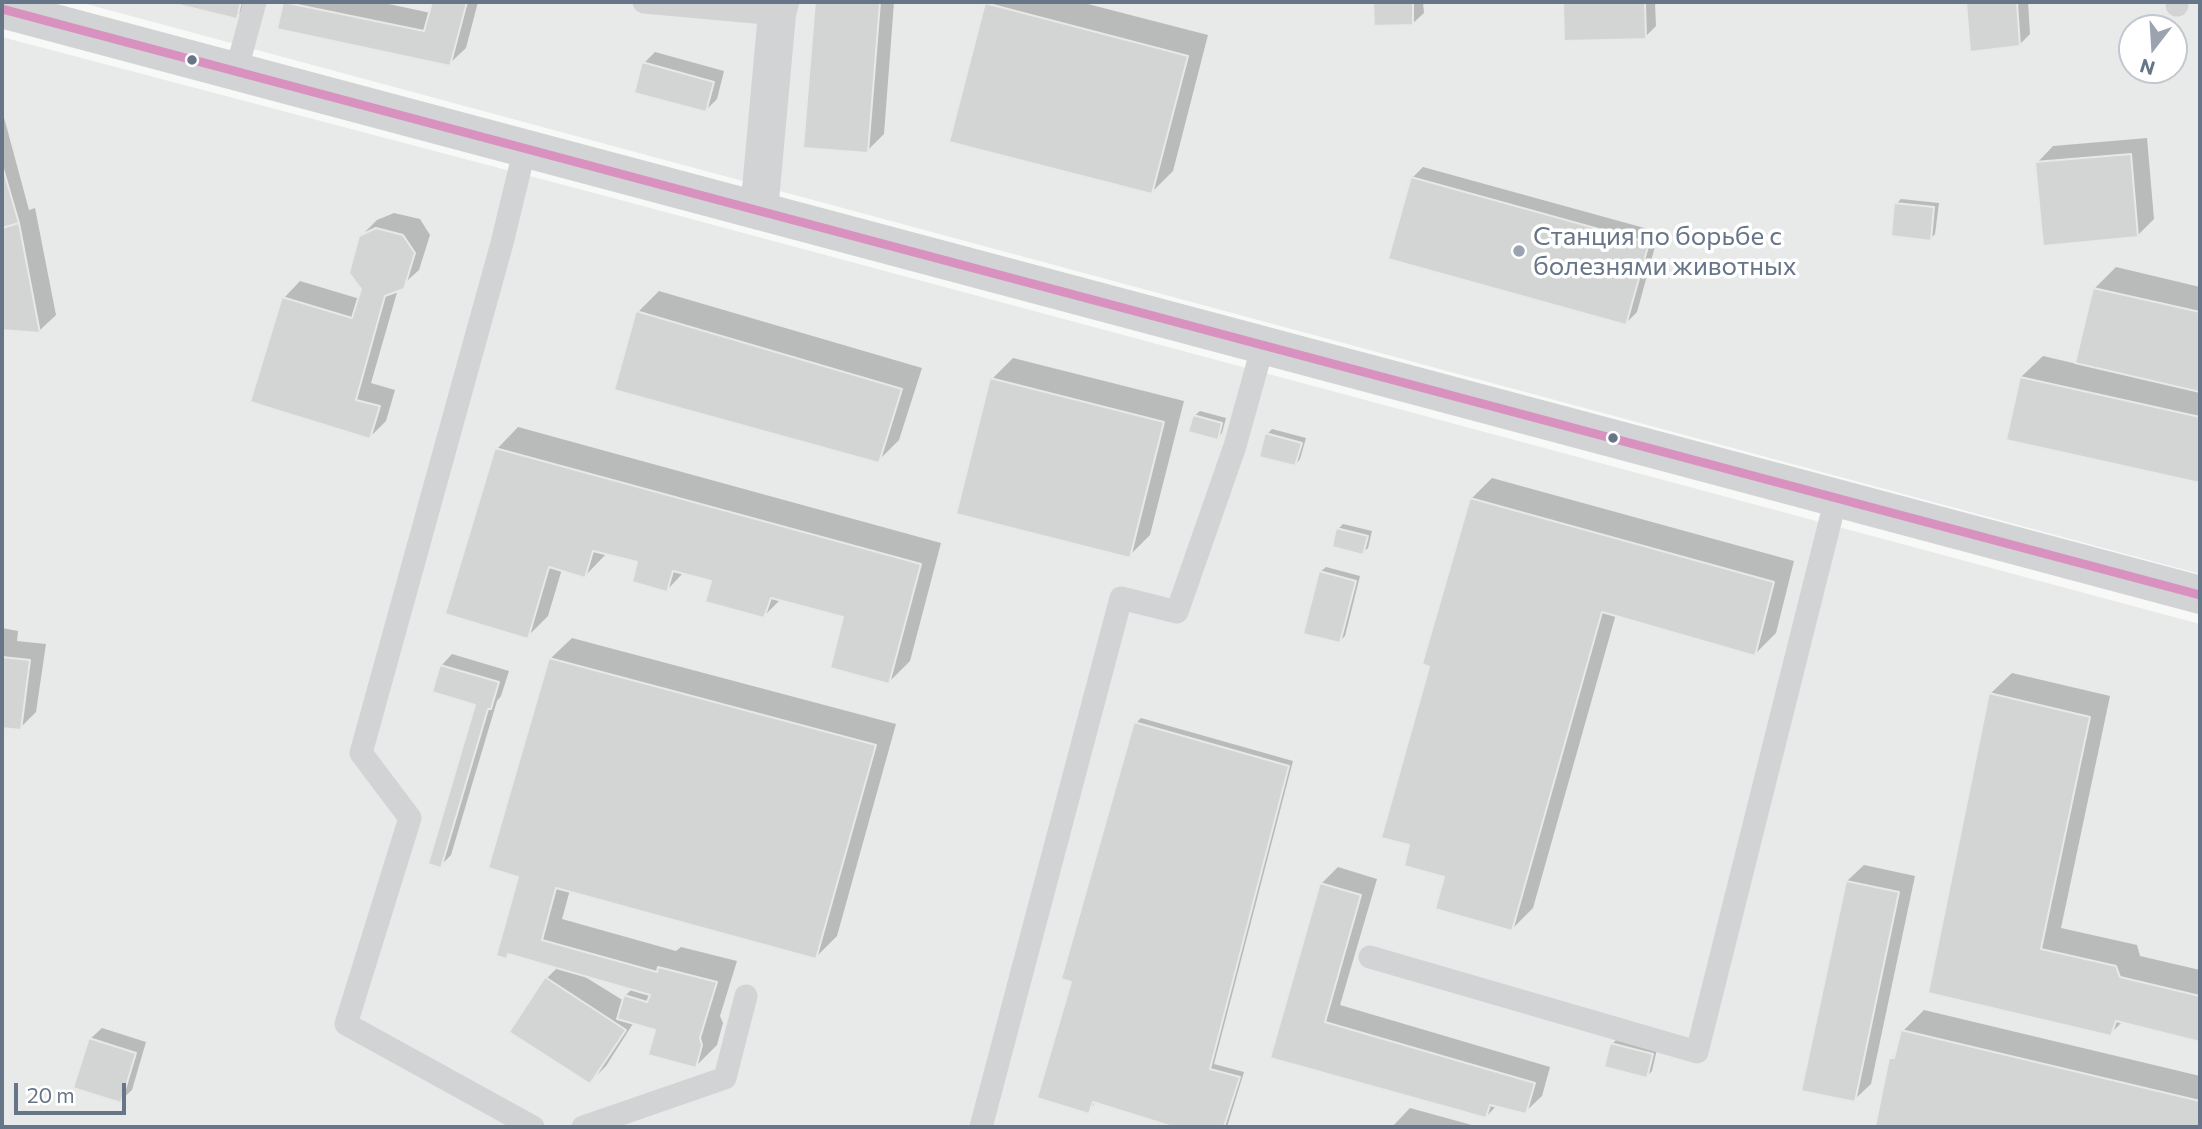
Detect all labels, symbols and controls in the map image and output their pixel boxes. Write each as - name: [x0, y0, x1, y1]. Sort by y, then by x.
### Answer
- north arrow: [2118, 14, 2188, 84]
- unlabelled marker: [185, 53, 199, 67]
- text: N: [2137, 55, 2157, 81]
- place label: Станция по борьбе с болезнями животных: [1533, 220, 1797, 282]
- marker: Станция по борьбе с болезнями животных: [1511, 243, 1527, 259]
- unlabelled marker: [1606, 431, 1620, 445]
- scale bar: [18, 1070, 130, 1114]
- text: 20 m: [27, 1082, 75, 1107]

